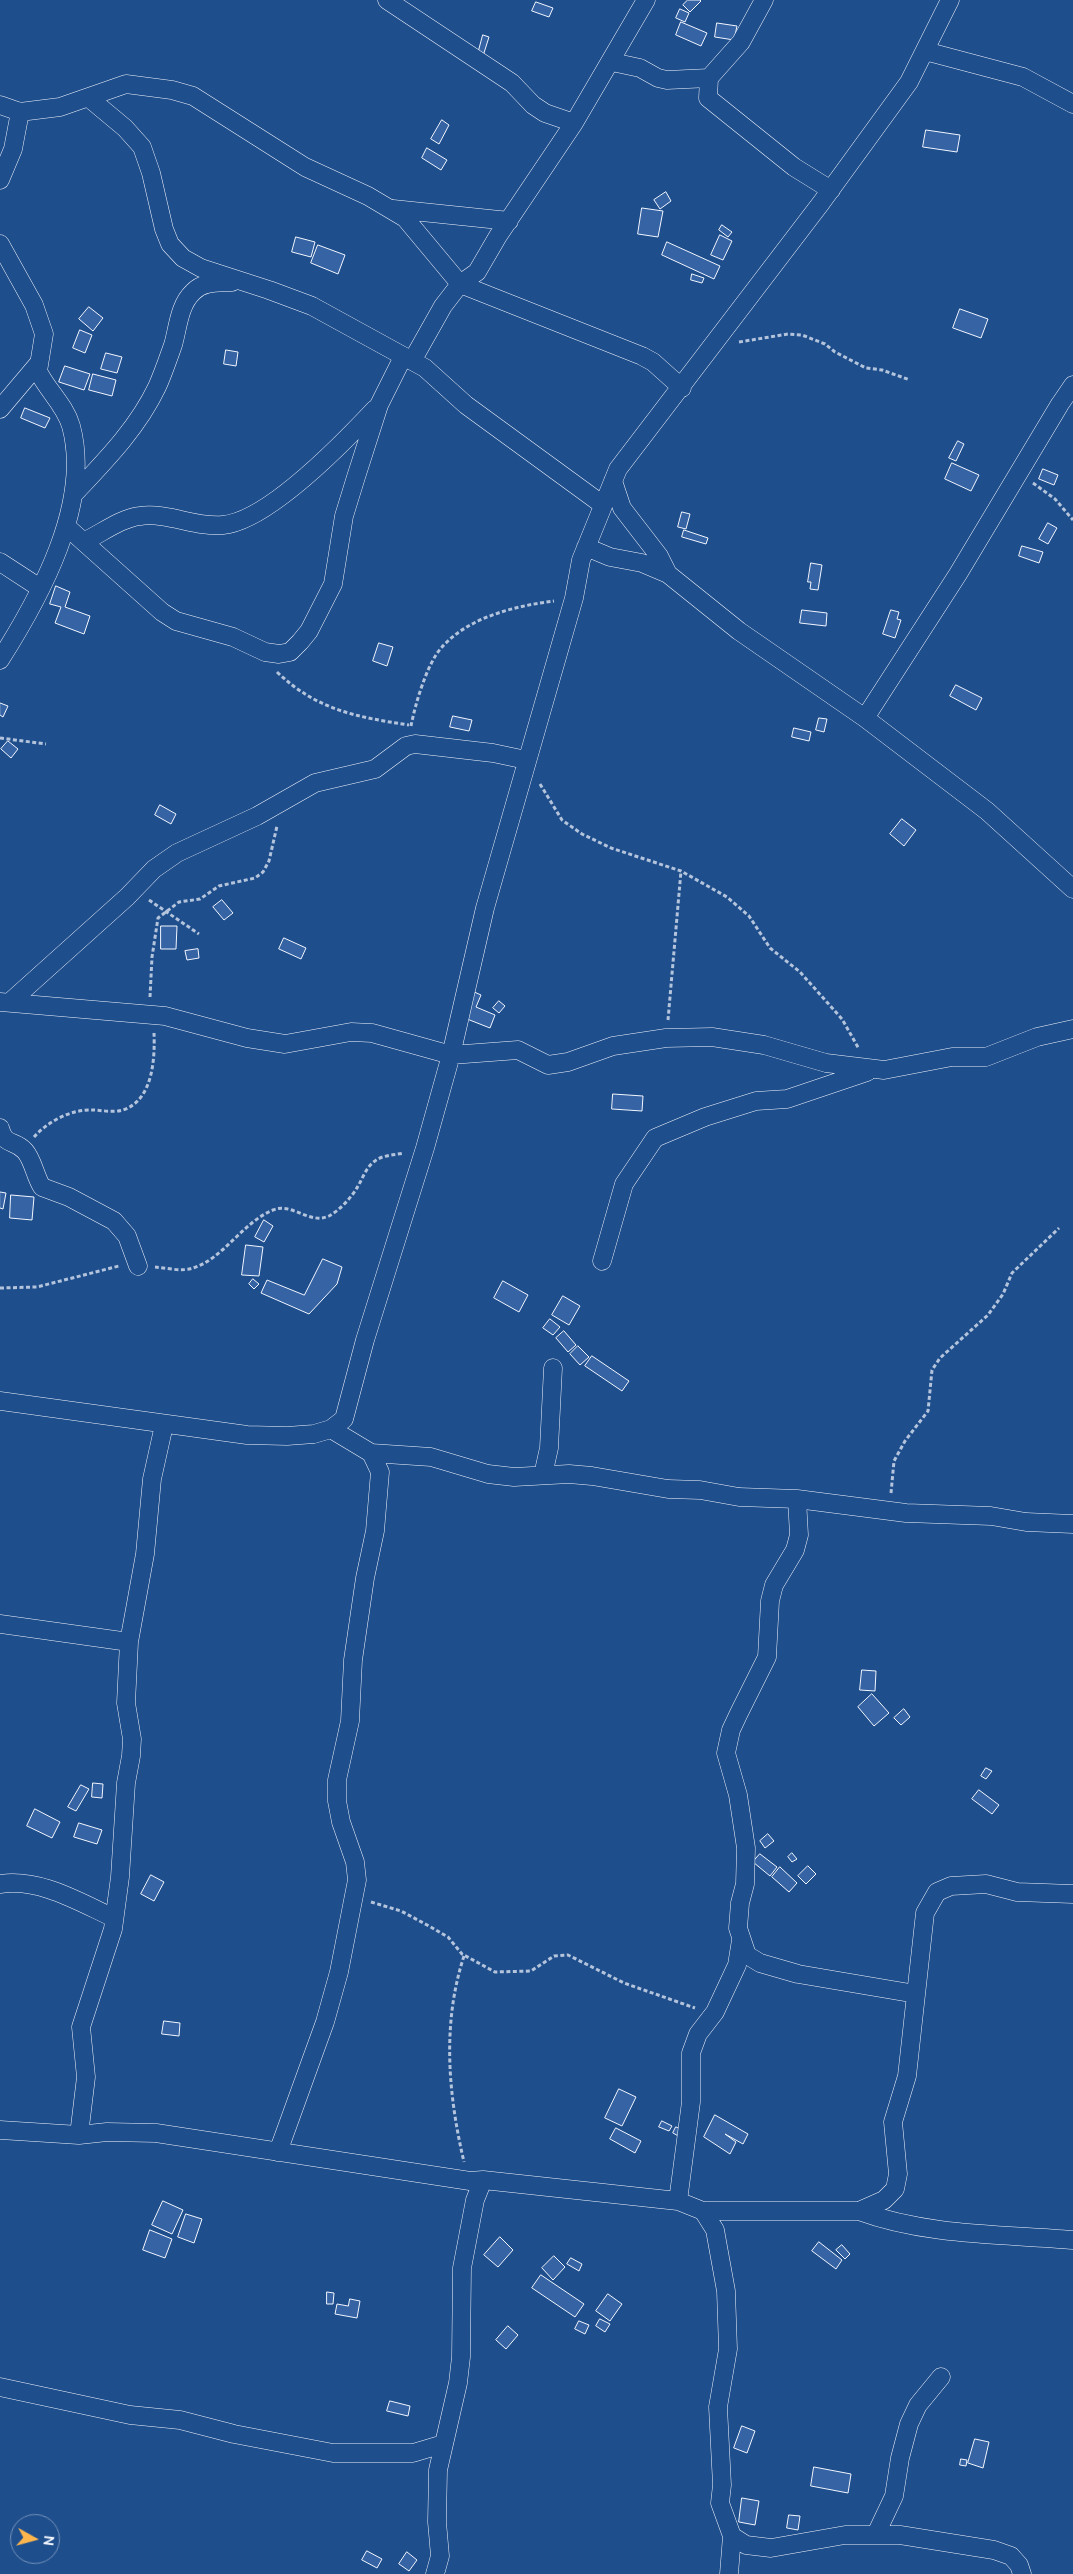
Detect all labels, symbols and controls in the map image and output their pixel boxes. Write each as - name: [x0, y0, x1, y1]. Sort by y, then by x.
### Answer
- north arrow: [10, 2514, 60, 2564]
- text: N: [40, 2535, 57, 2547]

